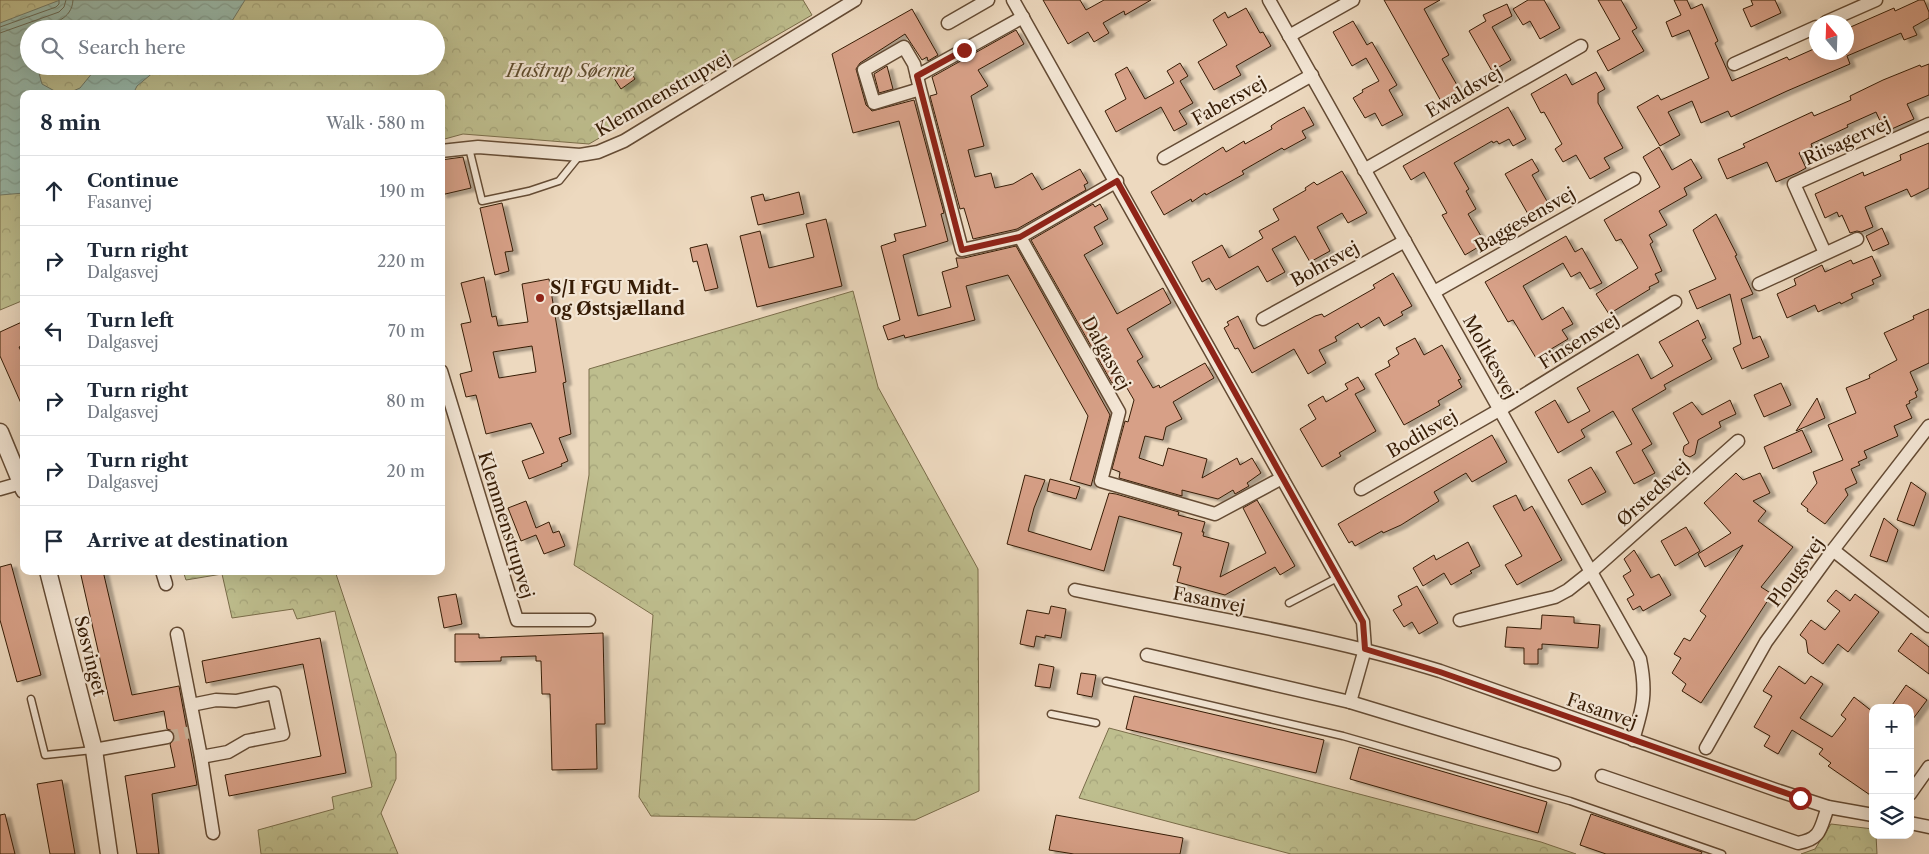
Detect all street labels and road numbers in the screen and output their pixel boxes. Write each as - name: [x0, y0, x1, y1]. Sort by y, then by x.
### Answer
- street label: Klemmenstrupvej: [592, 46, 734, 142]
- street label: Ewaldsvej: [1422, 61, 1506, 123]
- street label: Fabersvej: [1188, 72, 1270, 130]
- street label: Riisagervej: [1800, 112, 1894, 170]
- street label: Baggesensvej: [1471, 182, 1579, 258]
- street label: Bohrsvej: [1287, 236, 1363, 292]
- street label: Finsensvej: [1535, 308, 1623, 374]
- street label: Moltkesvej: [1458, 311, 1522, 403]
- street label: Dalgasvej: [1077, 312, 1135, 394]
- street label: Bodilsvej: [1383, 405, 1461, 463]
- street label: Klemmenstrupvej: [473, 449, 539, 601]
- street label: Ørstedsvej: [1612, 455, 1694, 531]
- street label: Plougsvej: [1763, 533, 1829, 611]
- street label: Fasanvej: [1171, 582, 1247, 618]
- street label: Søsvinget: [69, 613, 111, 699]
- street label: Fasanvej: [1564, 689, 1640, 733]

